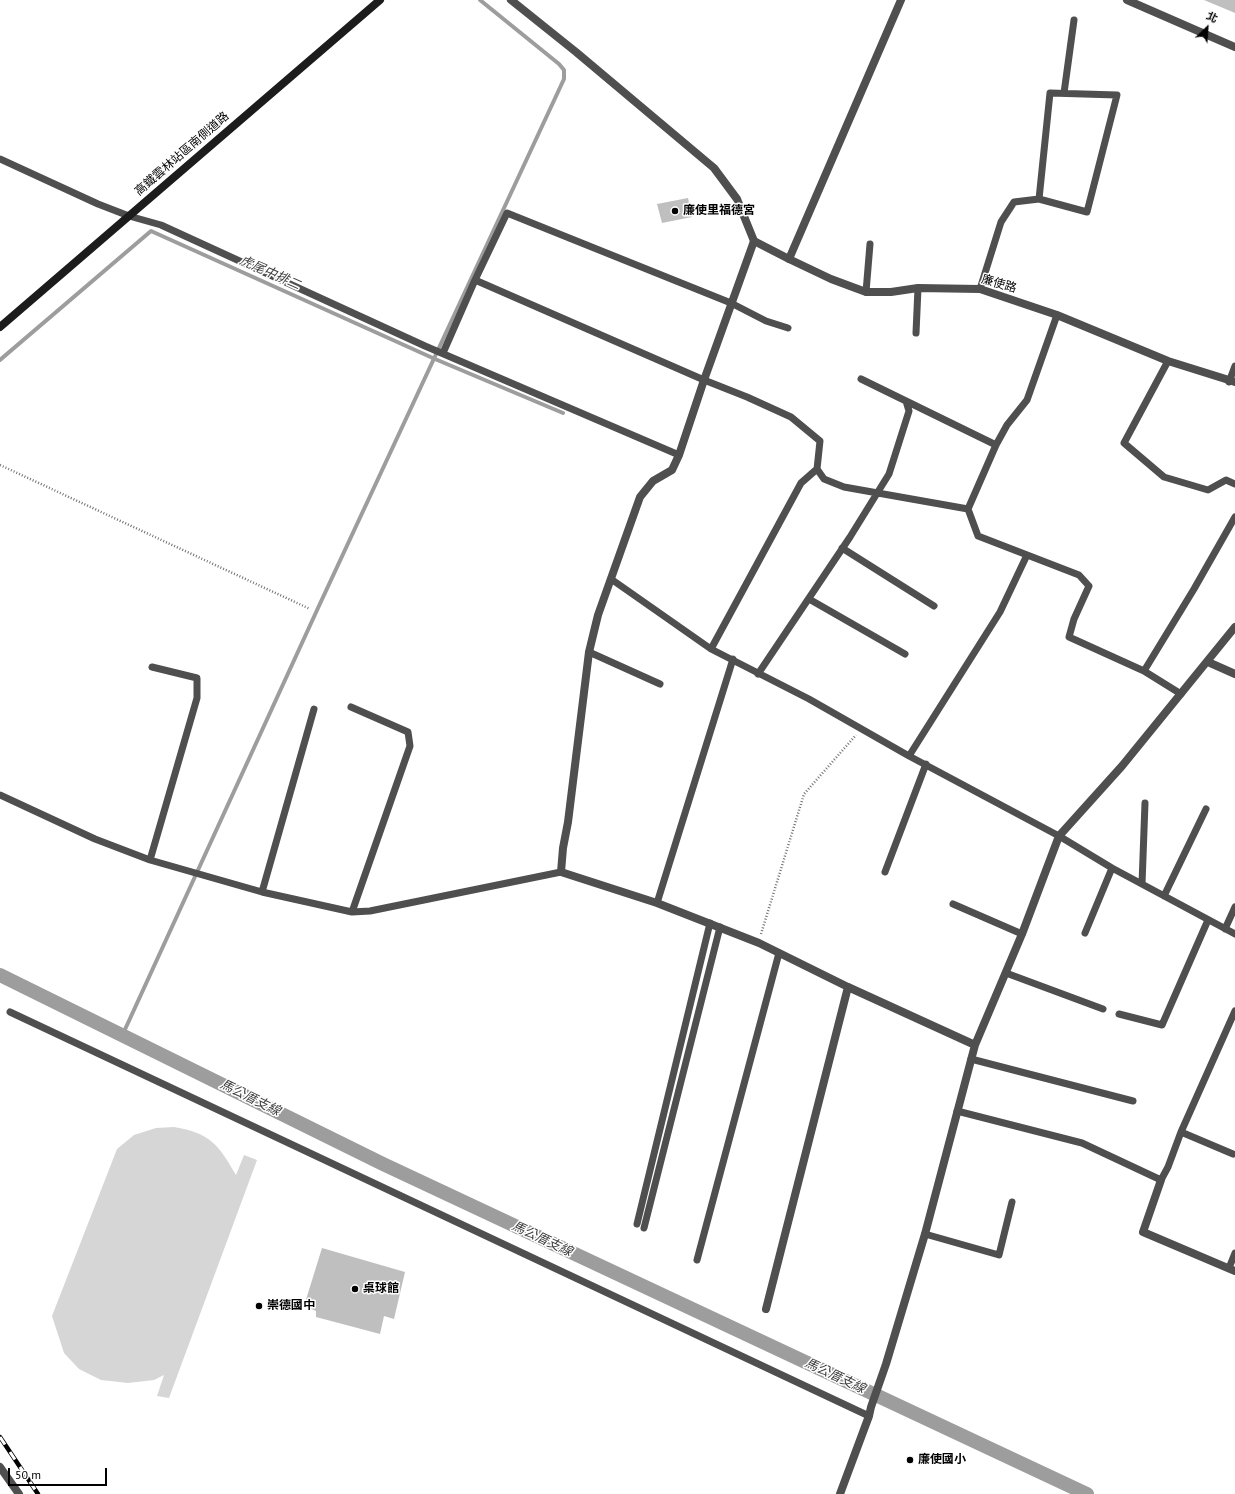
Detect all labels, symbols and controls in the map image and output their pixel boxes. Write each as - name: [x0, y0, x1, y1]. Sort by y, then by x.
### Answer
- north arrow: [1187, 8, 1227, 48]
- text: 北: [1204, 8, 1220, 26]
- street label: 高鐵雲林站區南側道路: [132, 109, 232, 199]
- place label: 廉使里福德宮: [683, 204, 755, 218]
- marker: 廉使里福德宮: [670, 206, 680, 216]
- water label: 虎尾中排二: [237, 253, 303, 293]
- street label: 廉使路: [980, 272, 1018, 296]
- water label: 馬公厝支線: [217, 1077, 283, 1119]
- water label: 馬公厝支線: [509, 1218, 575, 1260]
- place label: 桌球館: [363, 1282, 399, 1296]
- marker: 桌球館: [350, 1284, 360, 1294]
- place label: 崇德國中: [267, 1299, 315, 1313]
- marker: 崇德國中: [254, 1301, 264, 1311]
- water label: 馬公厝支線: [802, 1355, 868, 1397]
- place label: 廉使國小: [918, 1453, 966, 1467]
- marker: 廉使國小: [905, 1455, 915, 1465]
- scale bar: [10, 1460, 109, 1486]
- text: 50 m: [15, 1467, 41, 1482]

